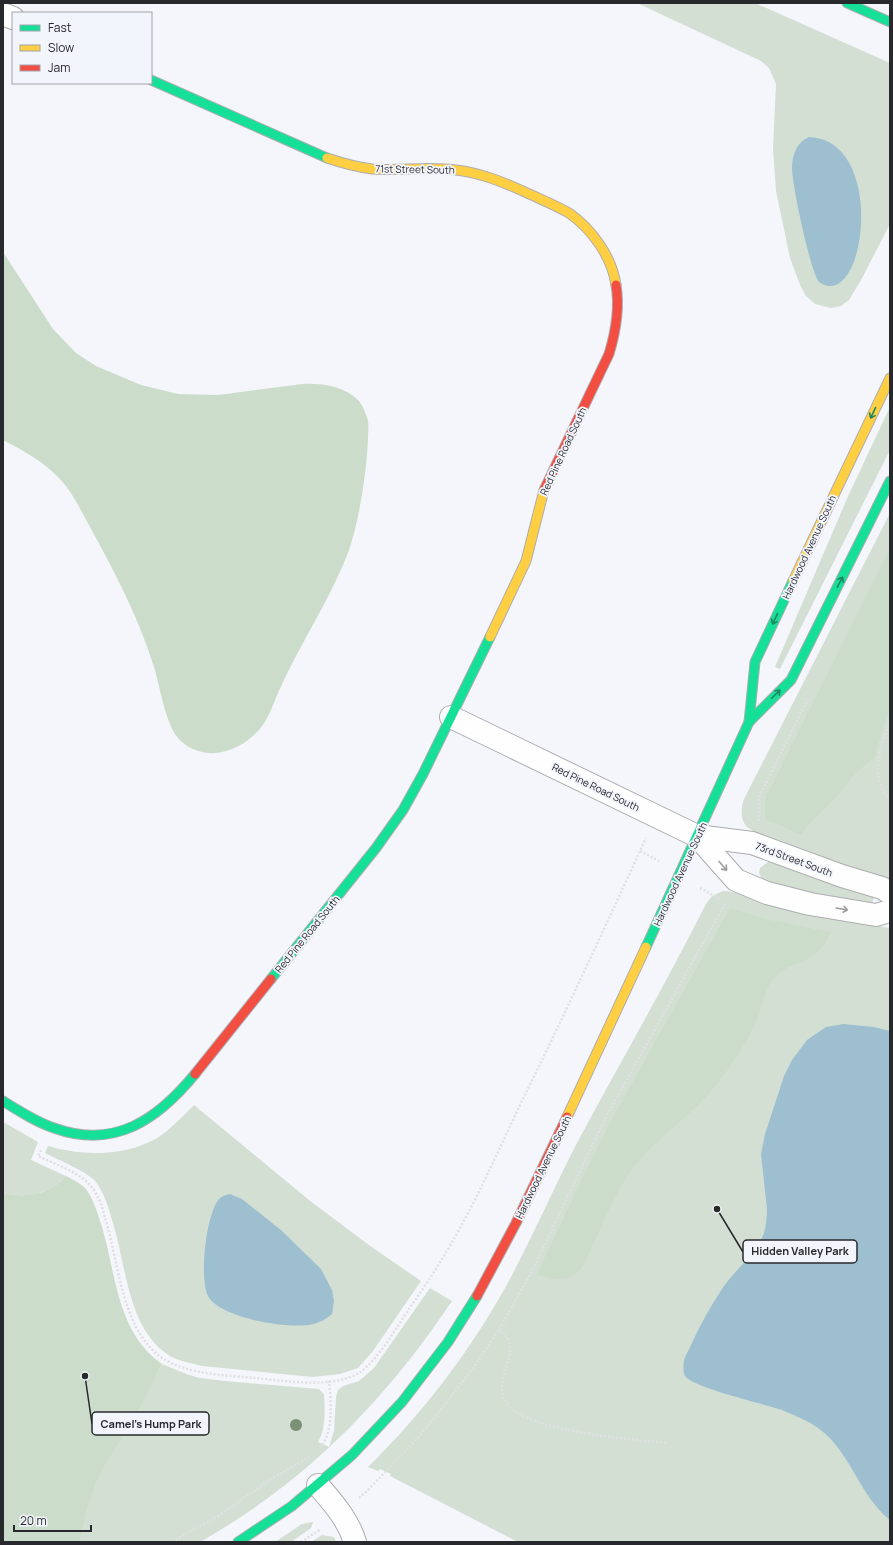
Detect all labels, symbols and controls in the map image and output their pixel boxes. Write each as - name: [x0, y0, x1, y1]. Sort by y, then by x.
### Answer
- legend: [12, 12, 152, 84]
- text: Fast: [48, 19, 72, 36]
- text: Slow: [48, 39, 74, 56]
- text: Jam: [48, 59, 70, 76]
- street label: 71st Street South: [375, 161, 455, 177]
- street label: Red Pine Road South: [536, 405, 590, 497]
- one-way arrow: [869, 407, 876, 419]
- street label: Hardwood Avenue South: [779, 493, 839, 601]
- one-way arrow: [837, 576, 844, 588]
- one-way arrow: [771, 613, 778, 625]
- one-way arrow: [771, 689, 781, 699]
- street label: Red Pine Road South: [550, 760, 642, 814]
- street label: Hardwood Avenue South: [650, 820, 710, 928]
- street label: 73rd Street South: [753, 839, 835, 880]
- one-way arrow: [718, 860, 727, 870]
- street label: Red Pine Road South: [271, 892, 343, 976]
- one-way arrow: [835, 906, 848, 914]
- street label: Hardwood Avenue South: [512, 1113, 574, 1221]
- callout: Hidden Valley Park: [743, 1240, 857, 1263]
- text: Hidden Valley Park: [751, 1243, 850, 1258]
- callout: Camel's Hump Park: [92, 1412, 209, 1435]
- text: Camel's Hump Park: [101, 1416, 203, 1431]
- scale bar: [14, 1507, 91, 1533]
- text: 20 m: [20, 1512, 47, 1529]

